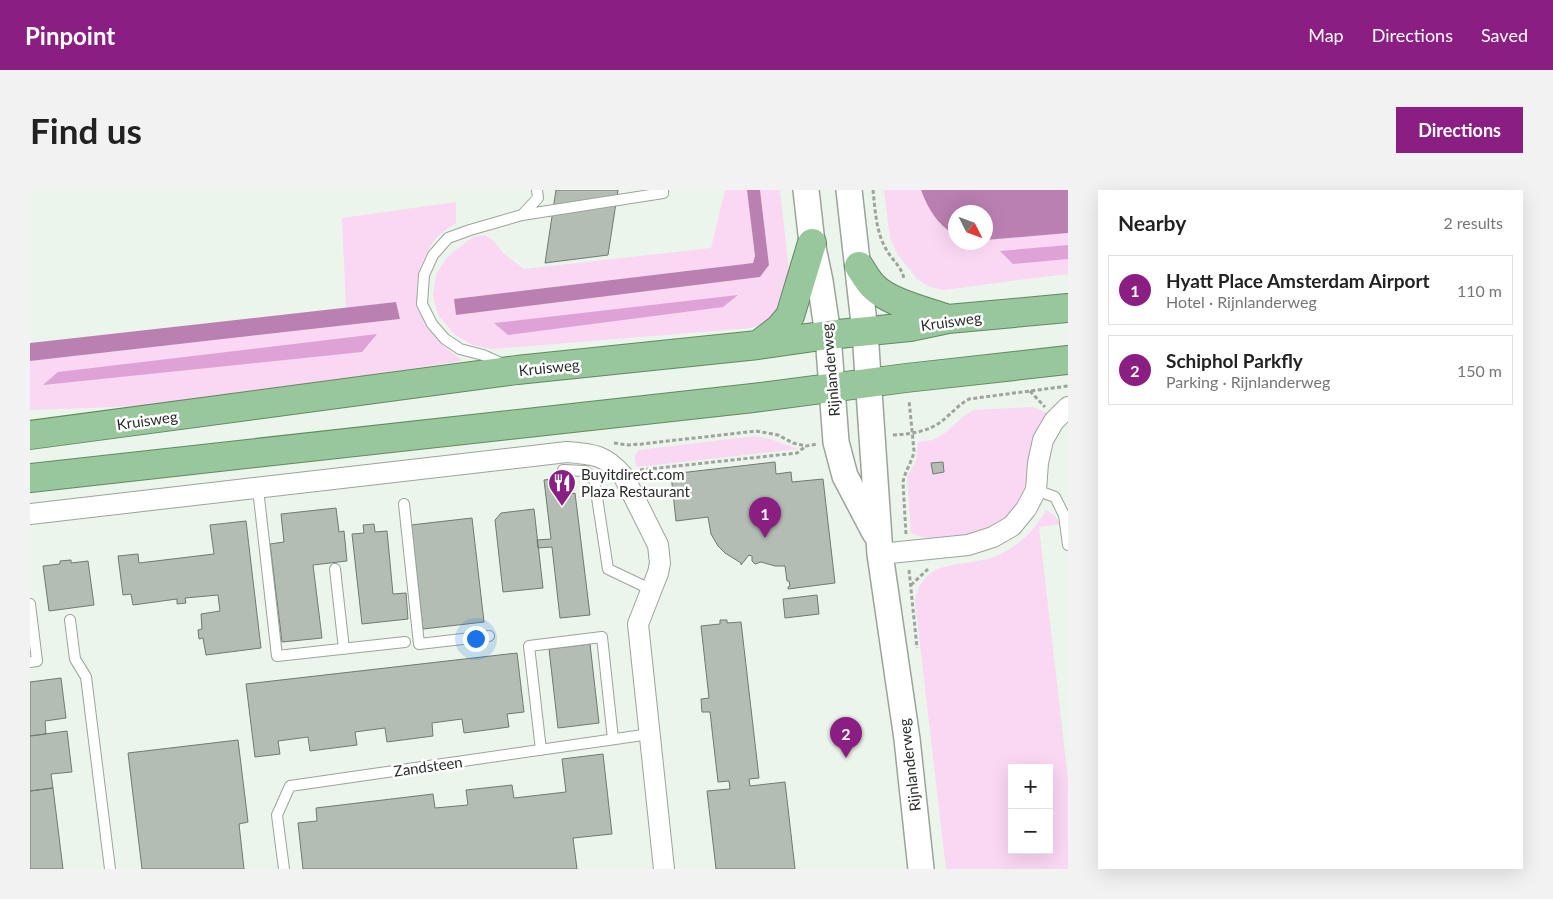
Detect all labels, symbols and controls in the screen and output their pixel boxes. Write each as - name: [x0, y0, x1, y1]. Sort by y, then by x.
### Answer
- text: Pinpoint: [25, 21, 115, 50]
- text: Map: [1308, 24, 1344, 46]
- text: Directions: [1372, 24, 1453, 46]
- text: Saved: [1481, 24, 1528, 46]
- button: Directions: [1396, 107, 1523, 153]
- text: Find us: [30, 109, 142, 151]
- north arrow: [948, 205, 993, 250]
- text: Nearby: [1118, 210, 1186, 235]
- text: 2 results: [1443, 213, 1503, 232]
- text: Hyatt Place Amsterdam Airport: [1166, 269, 1430, 292]
- text: 1: [1130, 281, 1140, 300]
- text: 110 m: [1457, 281, 1502, 300]
- text: Hotel · Rijnlanderweg: [1166, 292, 1317, 311]
- street label: Kruisweg: [919, 308, 983, 334]
- street label: Rijnlanderweg: [817, 322, 843, 417]
- text: Schiphol Parkfly: [1166, 349, 1303, 372]
- street label: Kruisweg: [518, 355, 581, 379]
- text: 2: [1130, 361, 1140, 380]
- text: 150 m: [1457, 361, 1502, 380]
- text: Parking · Rijnlanderweg: [1166, 372, 1330, 391]
- street label: Kruisweg: [115, 407, 179, 433]
- place label: Buyitdirect.com Plaza Restaurant: [581, 465, 691, 500]
- restaurant icon: Buyitdirect.com Plaza Restaurant: [547, 468, 577, 507]
- pin: 1: [749, 497, 781, 538]
- your location: [463, 626, 489, 652]
- pin: 2: [830, 717, 862, 758]
- street label: Rijnlanderweg: [894, 717, 924, 812]
- street label: Zandsteen: [392, 752, 464, 780]
- map controls: [1008, 764, 1053, 854]
- button: +: [1008, 764, 1053, 809]
- button: −: [1008, 809, 1053, 854]

